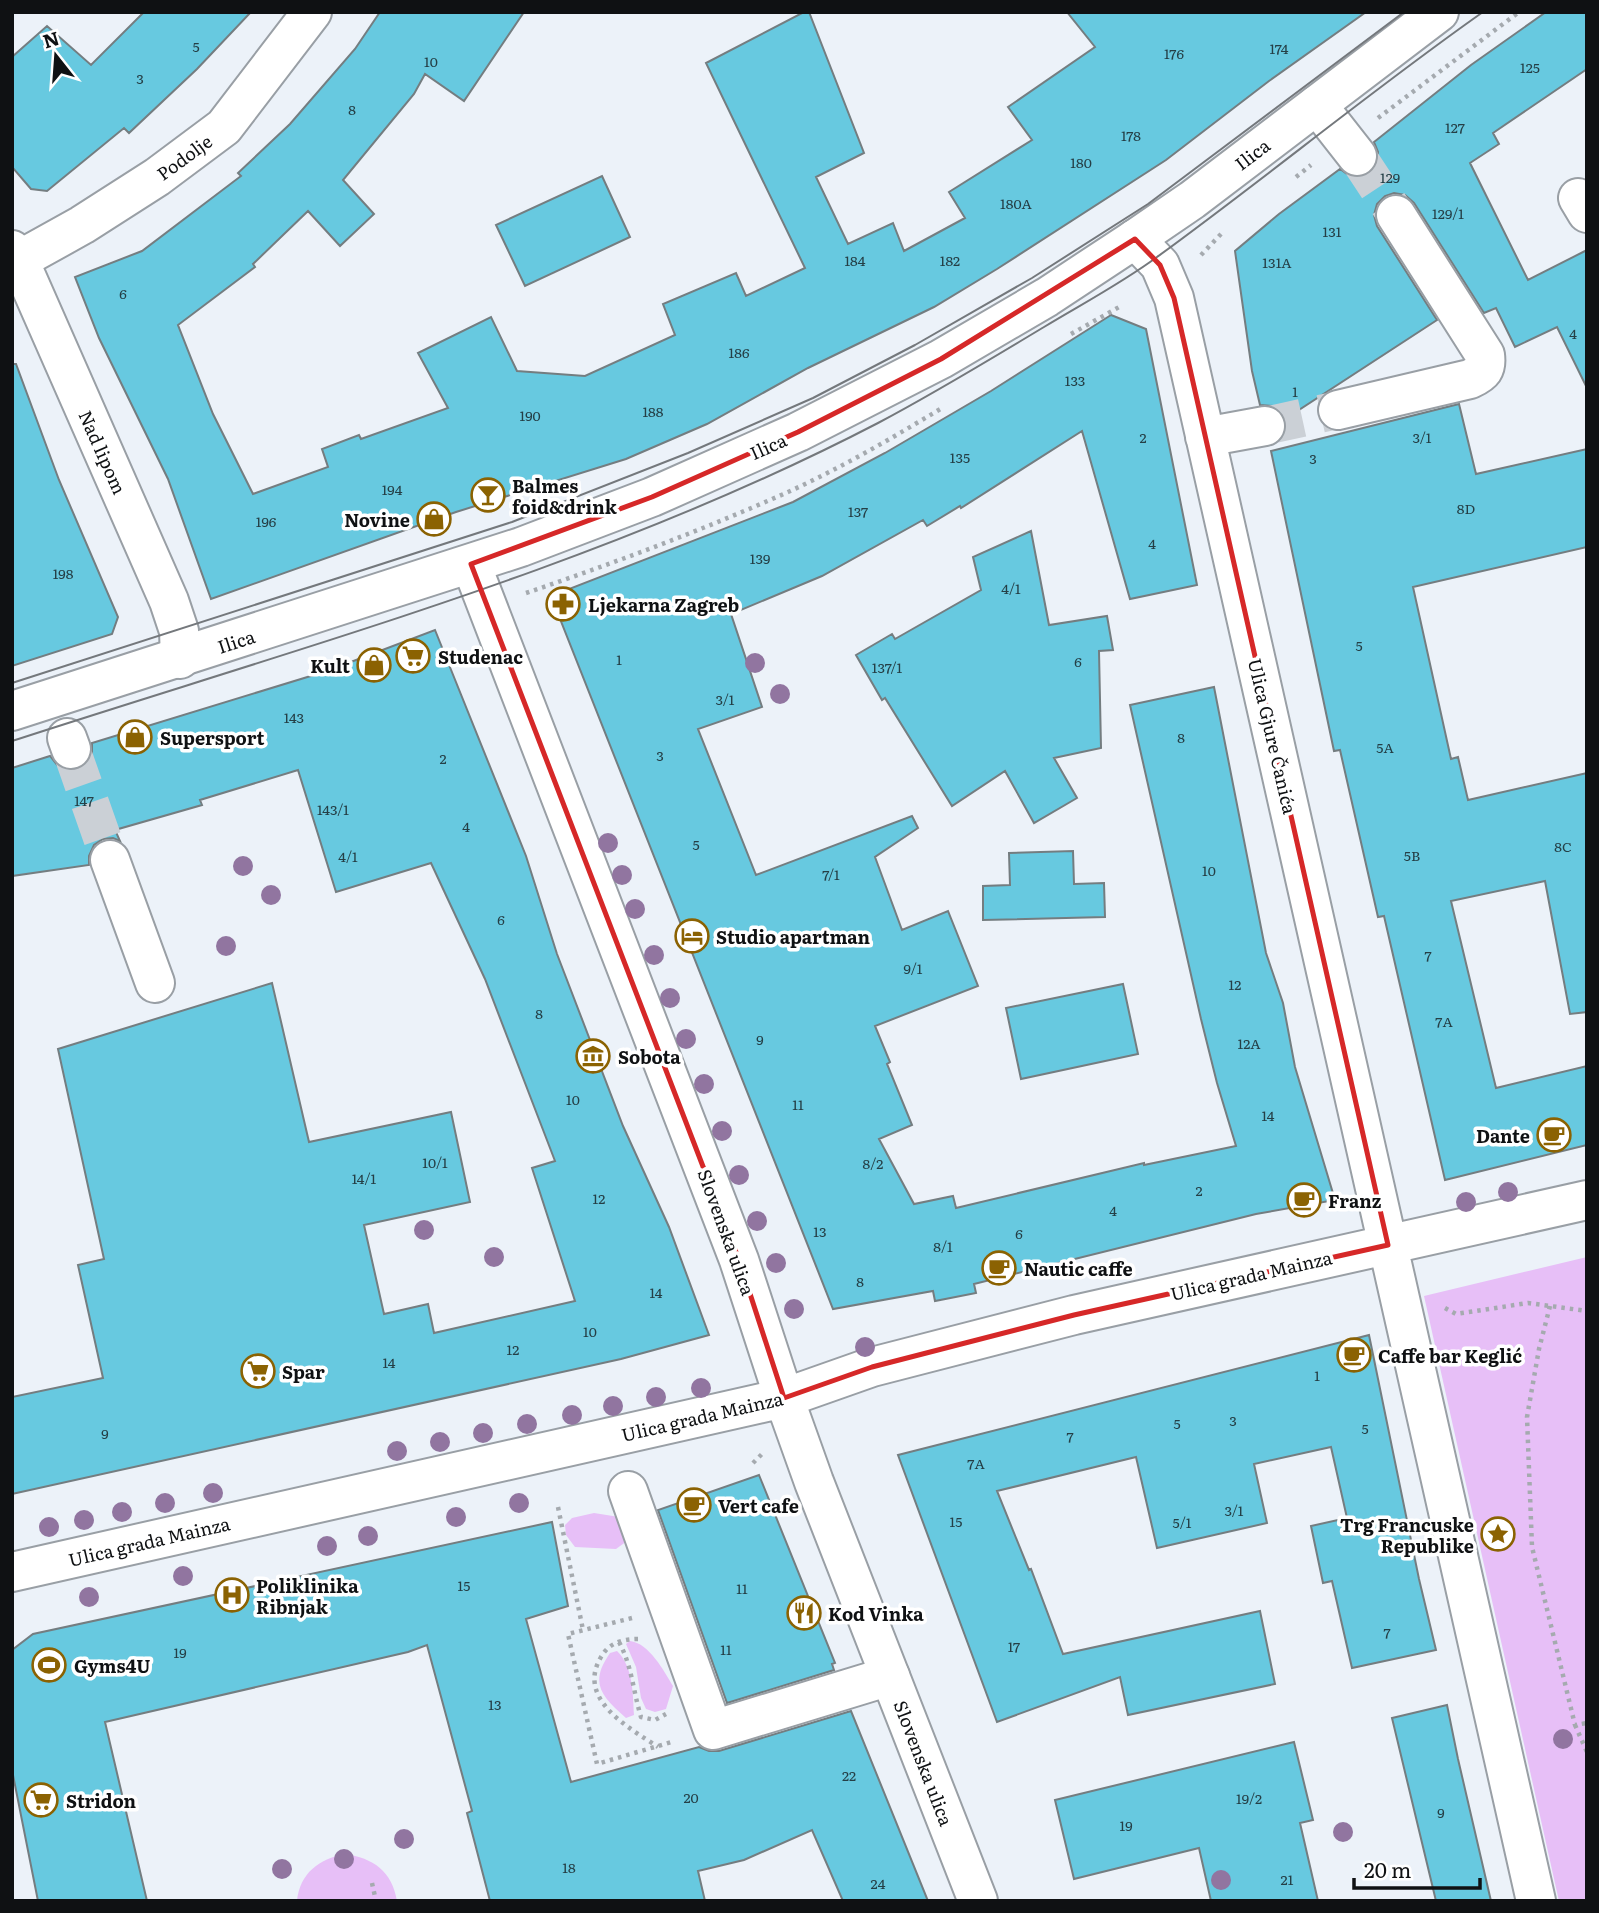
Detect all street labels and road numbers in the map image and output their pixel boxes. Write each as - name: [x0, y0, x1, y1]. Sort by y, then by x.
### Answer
- street label: Podolje: [151, 128, 217, 186]
- street label: Ilica: [1229, 132, 1276, 176]
- street label: Nad lipom: [73, 406, 133, 498]
- street label: Ilica: [745, 426, 791, 466]
- street label: Ilica: [214, 622, 259, 660]
- street label: Ulica Gjure Čanića: [1242, 656, 1304, 817]
- street label: Slovenska ulica: [692, 1165, 762, 1299]
- street label: Ulica grada Mainza: [1168, 1243, 1335, 1307]
- street label: Ulica grada Mainza: [619, 1384, 786, 1448]
- street label: Ulica grada Mainza: [66, 1509, 233, 1573]
- street label: Slovenska ulica: [888, 1696, 960, 1830]

